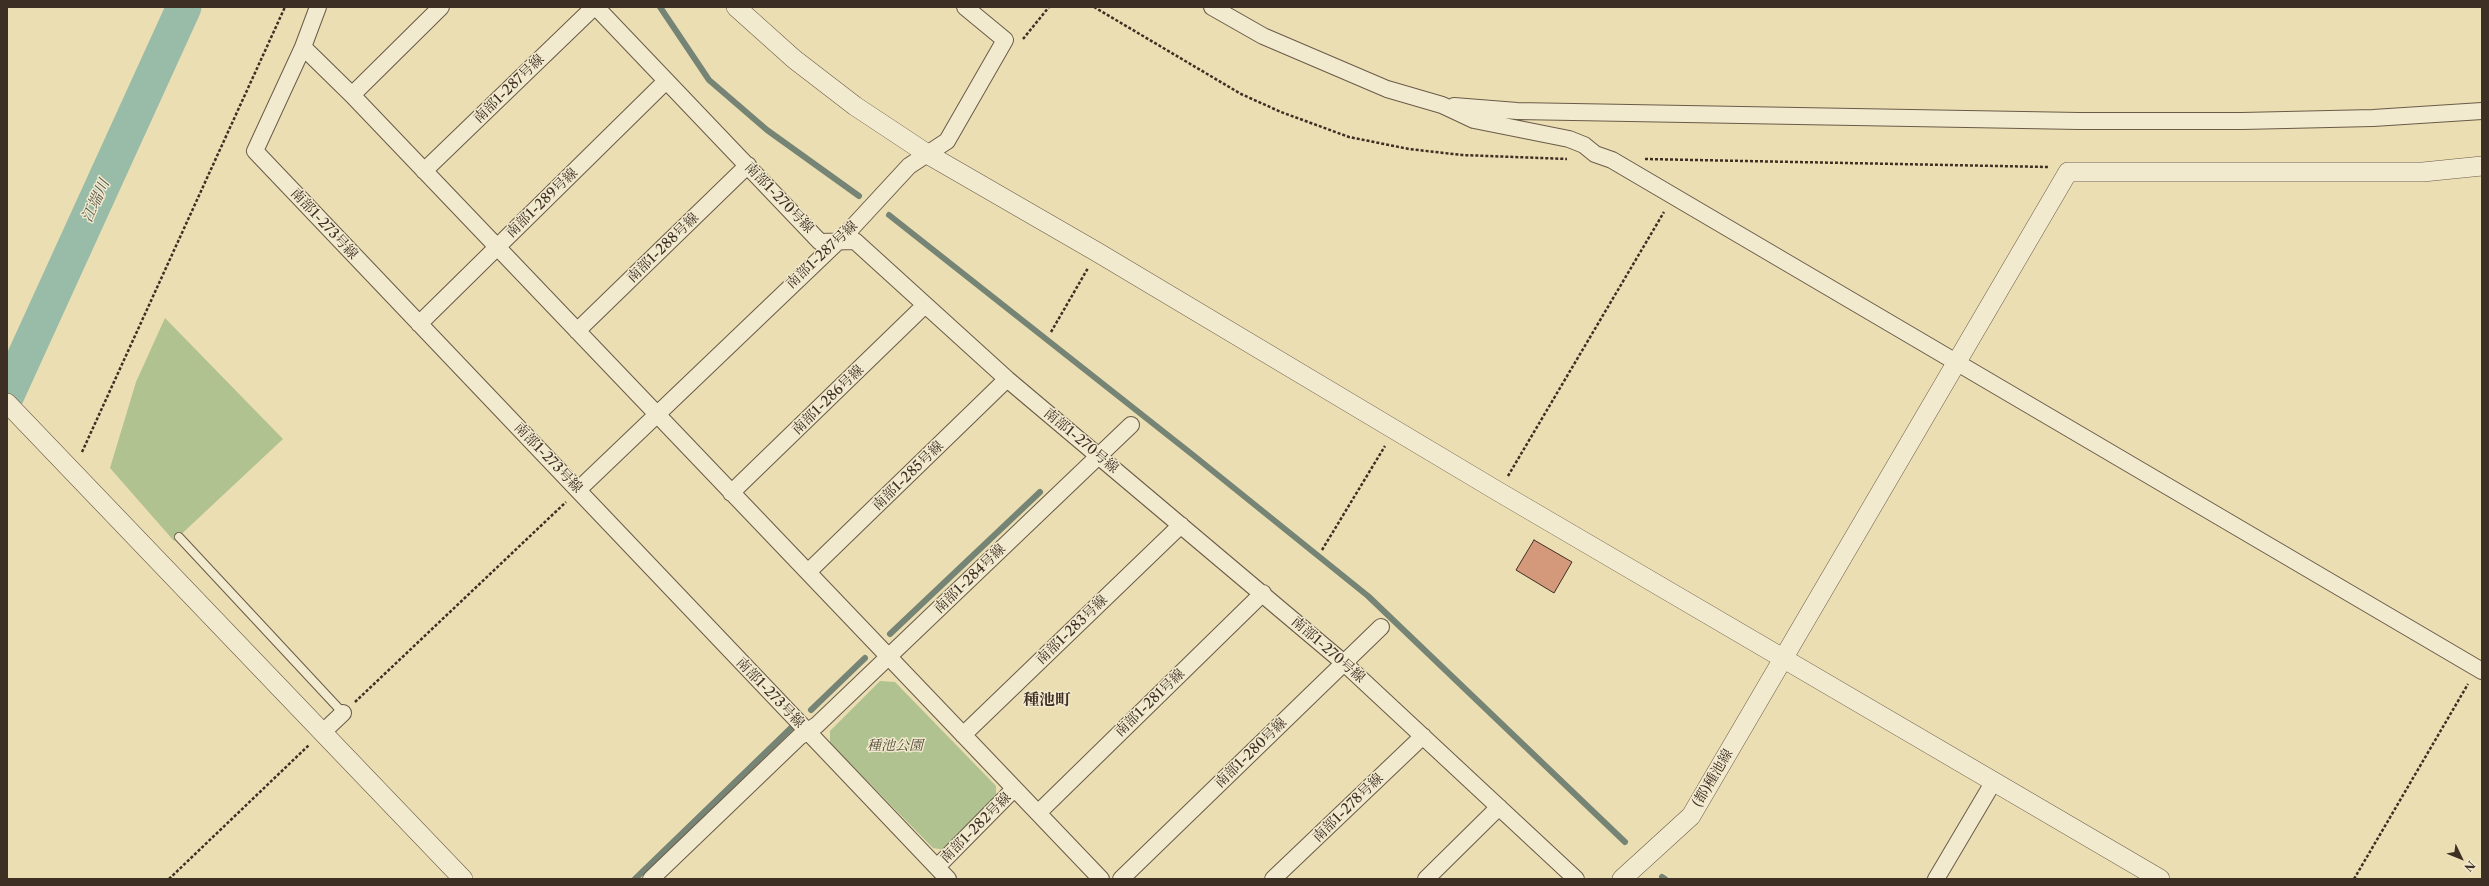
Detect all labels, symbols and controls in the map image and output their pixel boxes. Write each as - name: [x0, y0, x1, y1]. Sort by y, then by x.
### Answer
- street label: 南部1-287号線: [470, 51, 548, 127]
- street label: 南部1-270号線: [741, 159, 817, 237]
- street label: 南部1-289号線: [503, 165, 581, 241]
- water label: 江端川: [78, 177, 114, 225]
- street label: 南部1-273号線: [287, 185, 361, 263]
- street label: 南部1-288号線: [624, 210, 702, 286]
- street label: 南部1-287号線: [783, 218, 861, 292]
- street label: 南部1-286号線: [789, 362, 867, 438]
- street label: 南部1-270号線: [1040, 405, 1122, 477]
- street label: 南部1-273号線: [510, 419, 586, 497]
- street label: 南部1-285号線: [869, 438, 947, 514]
- street label: 南部1-284号線: [931, 541, 1009, 617]
- street label: 南部1-283号線: [1033, 592, 1111, 668]
- street label: 南部1-270号線: [1288, 613, 1368, 687]
- street label: 南部1-273号線: [732, 654, 808, 732]
- street label: 南部1-281号線: [1112, 666, 1188, 740]
- district label: 種池町: [1023, 690, 1071, 710]
- street label: 南部1-280号線: [1212, 714, 1290, 792]
- park label: 種池公園: [867, 738, 923, 754]
- street label: (都)種池線: [1689, 746, 1737, 810]
- street label: 南部1-278号線: [1309, 770, 1387, 846]
- street label: 南部1-282号線: [937, 789, 1015, 867]
- north arrow: [2441, 838, 2481, 878]
- text: N: [2461, 858, 2478, 874]

